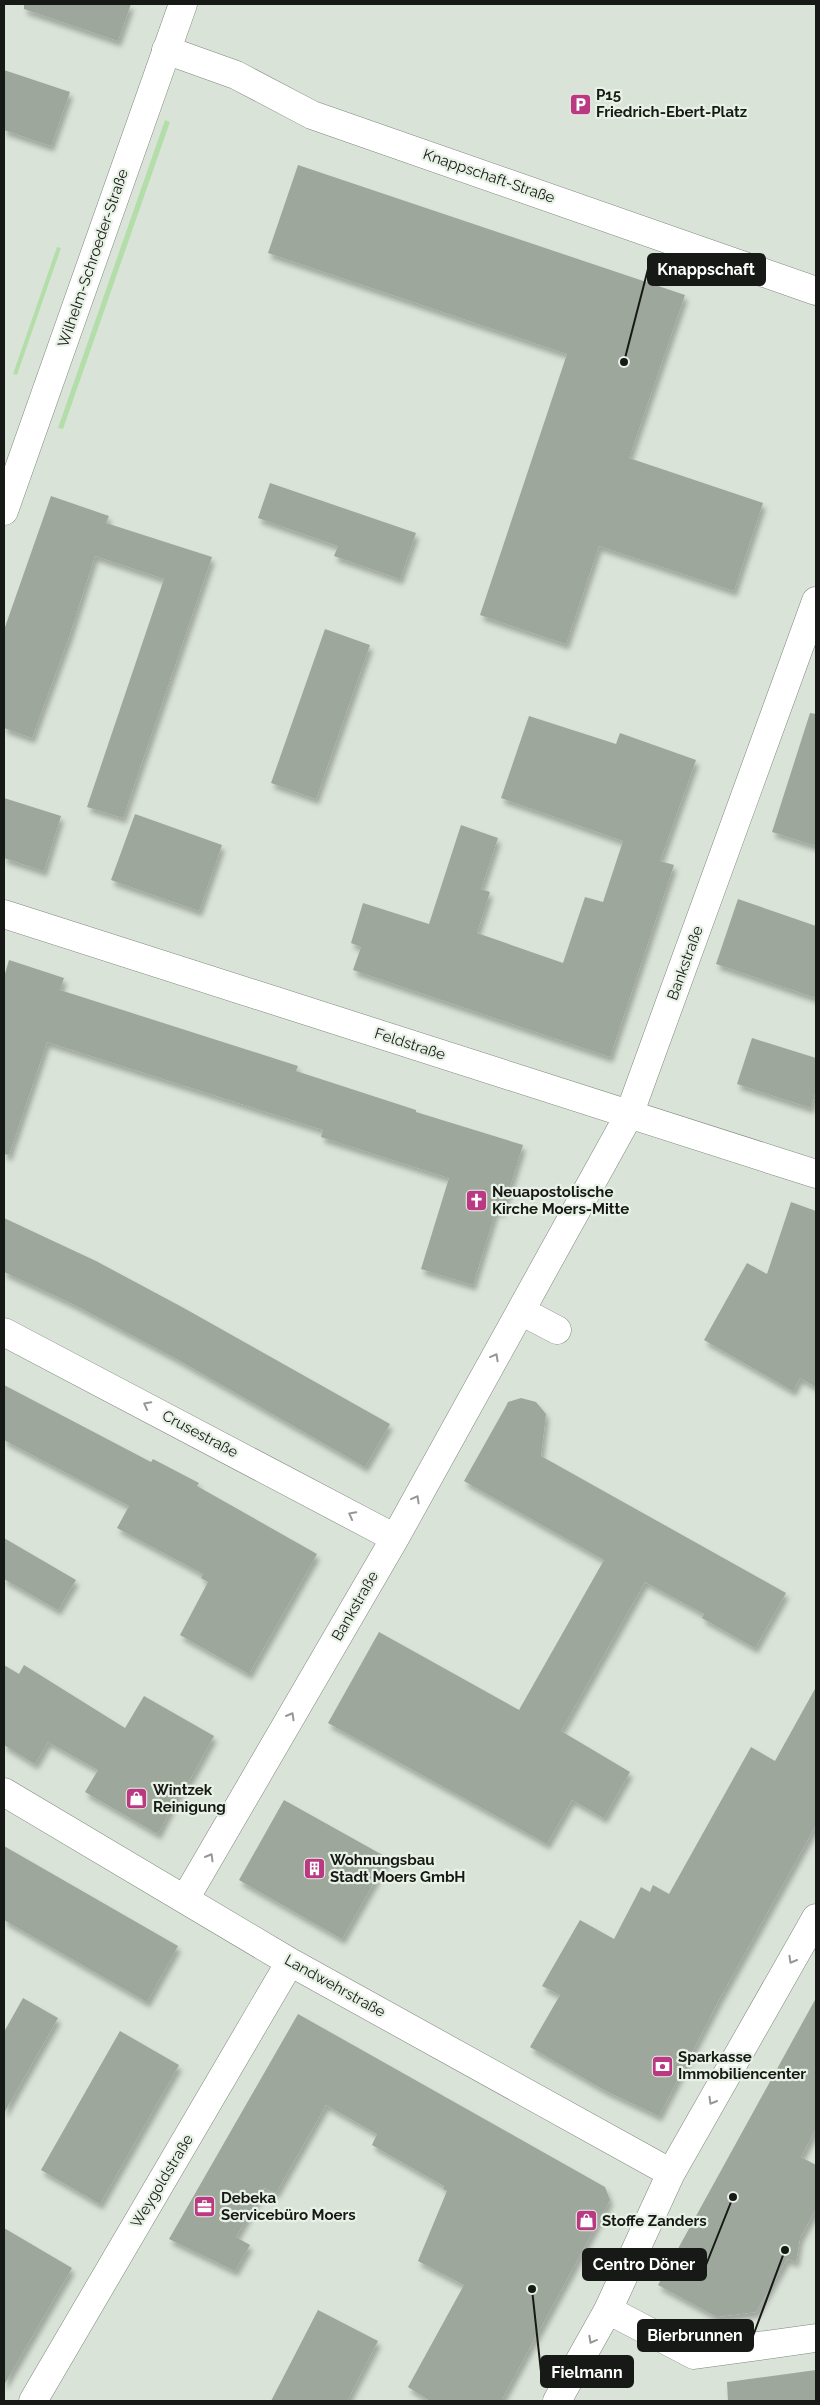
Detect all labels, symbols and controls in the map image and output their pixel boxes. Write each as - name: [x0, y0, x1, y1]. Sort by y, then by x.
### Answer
- place label: P15 Friedrich-Ebert-Platz: [596, 86, 747, 121]
- parking icon: P15 Friedrich-Ebert-Platz: [568, 92, 592, 116]
- street label: Knappschaft-Straße: [421, 145, 557, 207]
- street label: Wilhelm-Schroeder-Straße: [54, 166, 132, 349]
- callout: Knappschaft: [648, 254, 765, 285]
- text: Knappschaft: [657, 260, 755, 279]
- street label: Bankstraße: [663, 923, 707, 1003]
- street label: Feldstraße: [372, 1024, 448, 1064]
- place label: Neuapostolische Kirche Moers-Mitte: [492, 1183, 629, 1218]
- church icon: Neuapostolische Kirche Moers-Mitte: [464, 1189, 488, 1213]
- one-way arrow: [489, 1354, 499, 1363]
- one-way arrow: [143, 1401, 152, 1411]
- street label: Crusestraße: [159, 1407, 241, 1462]
- one-way arrow: [410, 1496, 420, 1505]
- one-way arrow: [348, 1511, 357, 1521]
- street label: Bankstraße: [328, 1568, 382, 1644]
- one-way arrow: [285, 1712, 295, 1721]
- place label: Wintzek Reinigung: [153, 1781, 226, 1816]
- shop icon: Wintzek Reinigung: [125, 1787, 149, 1811]
- place label: Wohnungsbau Stadt Moers GmbH: [330, 1851, 466, 1886]
- one-way arrow: [203, 1853, 213, 1862]
- building icon: Wohnungsbau Stadt Moers GmbH: [302, 1857, 326, 1881]
- street label: Landwehrstraße: [281, 1951, 389, 2021]
- one-way arrow: [789, 1955, 799, 1964]
- place label: Sparkasse Immobiliencenter: [678, 2048, 806, 2083]
- bank icon: Sparkasse Immobiliencenter: [650, 2054, 674, 2078]
- one-way arrow: [708, 2096, 718, 2105]
- street label: Weygoldstraße: [127, 2131, 197, 2231]
- place label: Debeka Servicebüro Moers: [221, 2189, 356, 2224]
- office icon: Debeka Servicebüro Moers: [193, 2195, 217, 2219]
- shop icon: Stoffe Zanders: [574, 2209, 598, 2233]
- place label: Stoffe Zanders: [602, 2212, 707, 2230]
- callout: Centro Döner: [583, 2249, 706, 2280]
- text: Centro Döner: [593, 2255, 695, 2274]
- callout: Bierbrunnen: [638, 2320, 753, 2351]
- text: Bierbrunnen: [647, 2326, 743, 2345]
- one-way arrow: [588, 2335, 598, 2344]
- callout: Fielmann: [541, 2356, 633, 2387]
- text: Fielmann: [551, 2363, 623, 2382]

